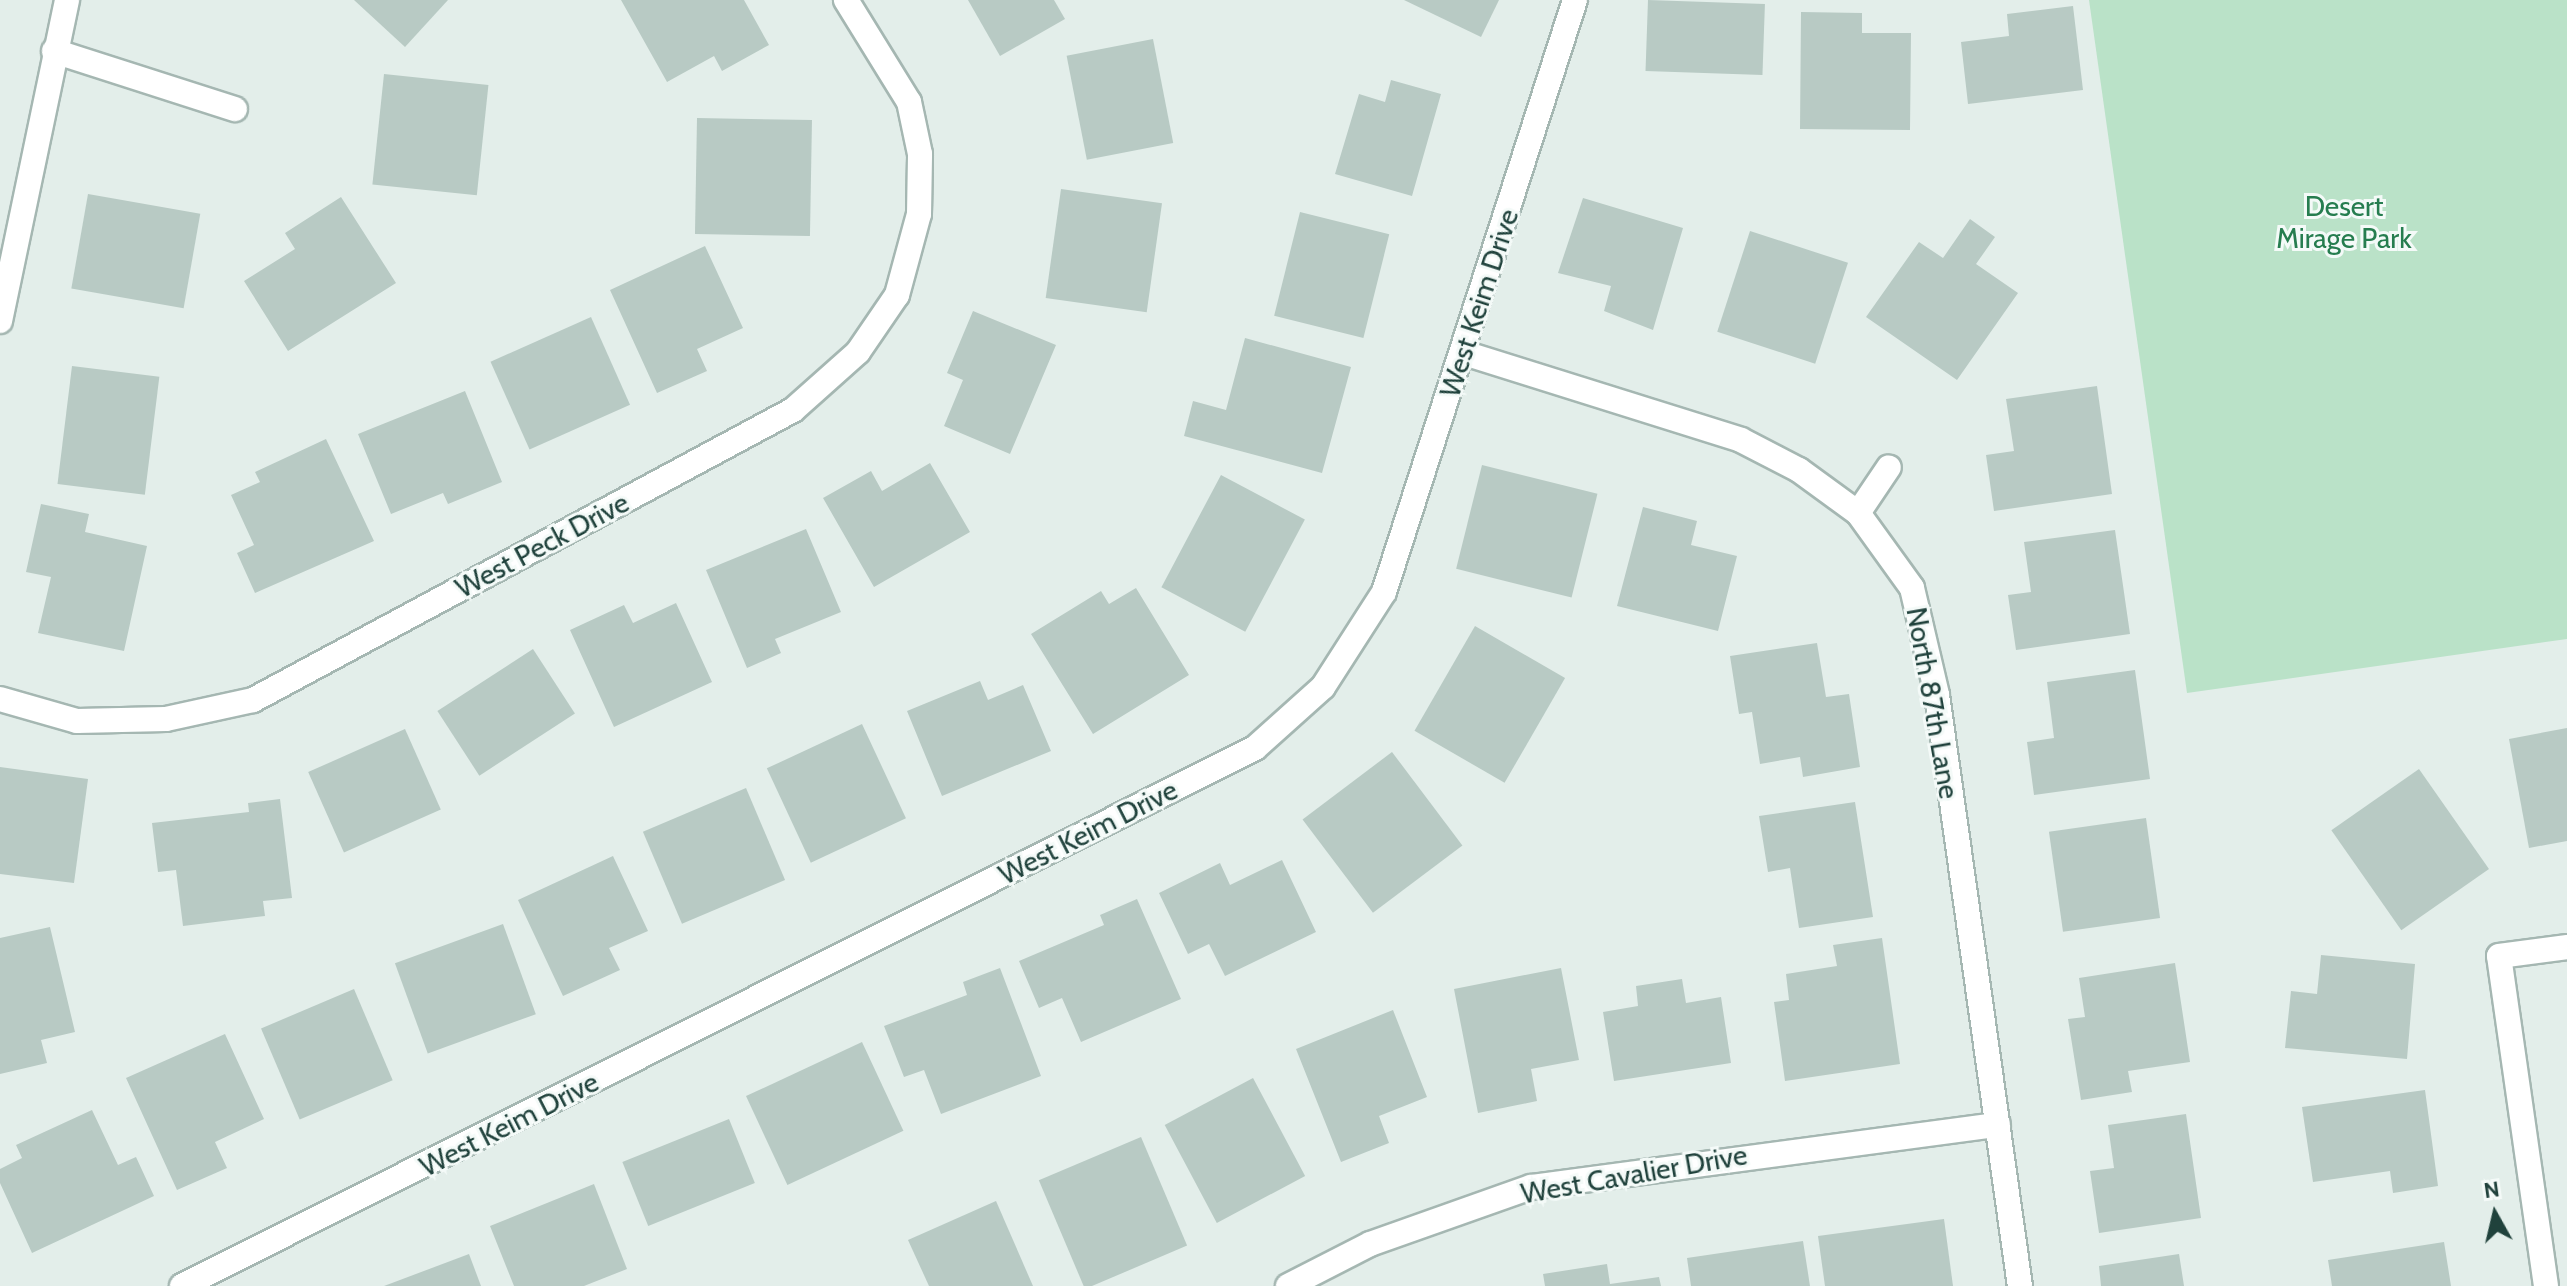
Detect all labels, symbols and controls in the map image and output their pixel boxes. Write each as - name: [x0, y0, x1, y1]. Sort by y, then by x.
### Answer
- park label: Desert Mirage Park: [2276, 189, 2412, 255]
- street label: West Keim Drive: [1433, 205, 1525, 401]
- street label: West Peck Drive: [450, 485, 634, 605]
- street label: North 87th Lane: [1900, 605, 1966, 801]
- street label: West Keim Drive: [993, 773, 1183, 891]
- street label: West Keim Drive: [414, 1065, 604, 1183]
- street label: West Cavalier Drive: [1518, 1138, 1750, 1210]
- north arrow: [2455, 1174, 2535, 1254]
- text: N: [2482, 1175, 2501, 1204]

